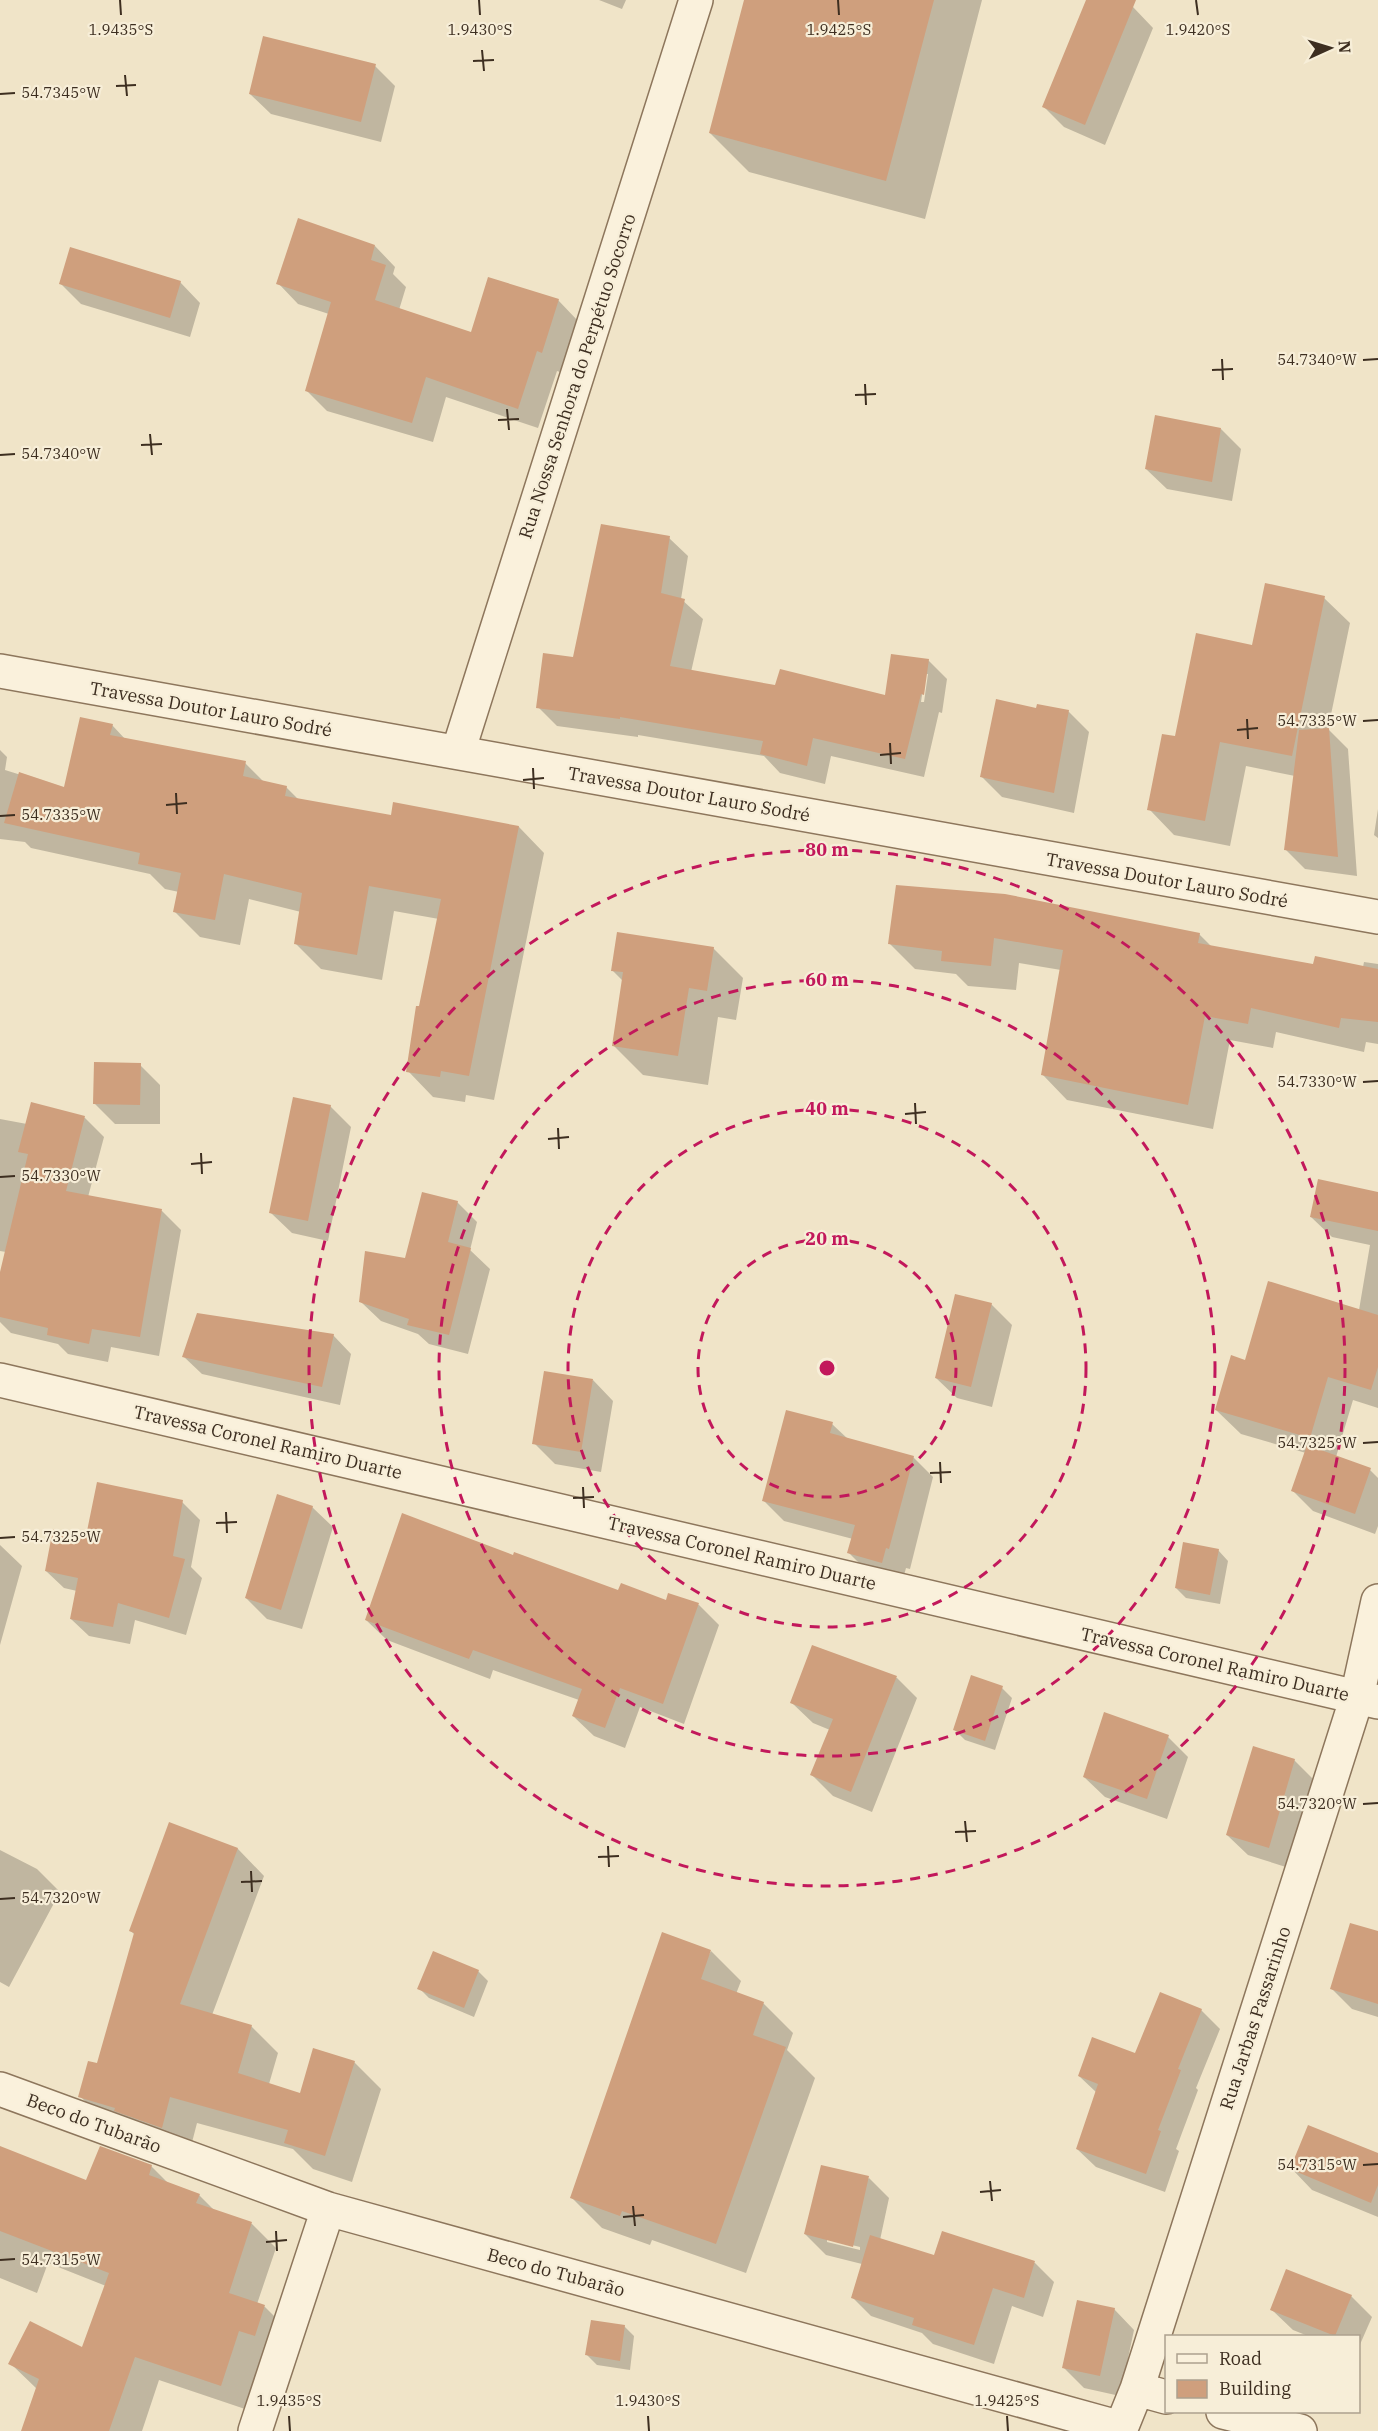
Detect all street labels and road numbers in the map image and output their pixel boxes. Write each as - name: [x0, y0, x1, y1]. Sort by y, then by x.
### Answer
- street label: Rua Nossa Senhora do Perpétuo Socorro: [513, 211, 641, 541]
- street label: Travessa Doutor Lauro Sodré: [88, 676, 334, 742]
- street label: Travessa Doutor Lauro Sodré: [566, 761, 812, 827]
- street label: Travessa Doutor Lauro Sodré: [1044, 847, 1290, 913]
- street label: Travessa Coronel Ramiro Duarte: [131, 1400, 405, 1484]
- street label: Travessa Coronel Ramiro Duarte: [605, 1511, 879, 1595]
- street label: Travessa Coronel Ramiro Duarte: [1078, 1622, 1352, 1706]
- street label: Rua Jarbas Passarinho: [1214, 1923, 1296, 2113]
- street label: Beco do Tubarão: [24, 2088, 164, 2158]
- street label: Beco do Tubarão: [485, 2243, 627, 2301]

